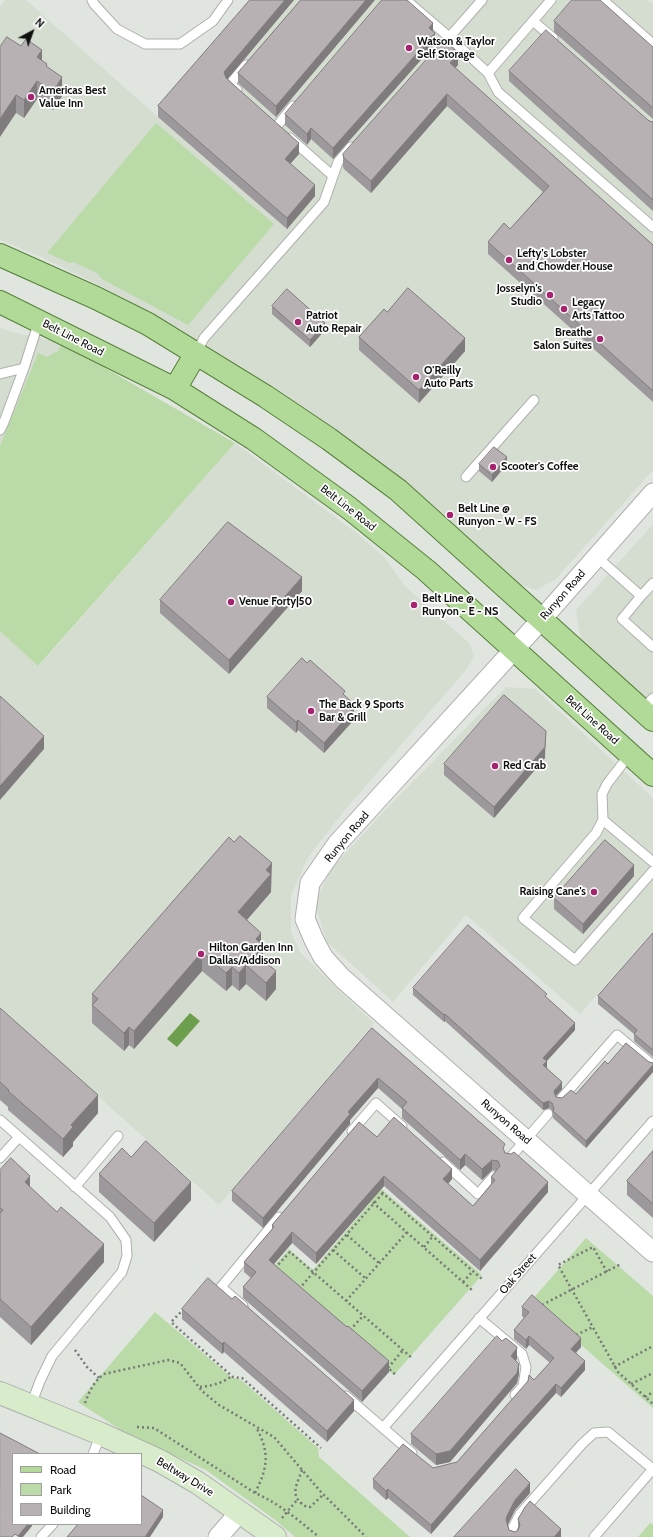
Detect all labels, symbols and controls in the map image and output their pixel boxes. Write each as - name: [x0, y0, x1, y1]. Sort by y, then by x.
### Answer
- north arrow: [12, 12, 52, 52]
- text: N: [32, 15, 47, 31]
- place label: Watson & Taylor Self Storage: [417, 35, 495, 61]
- marker: Watson & Taylor Self Storage: [404, 43, 414, 53]
- place label: Americas Best Value Inn: [39, 84, 106, 110]
- marker: Americas Best Value Inn: [26, 92, 36, 102]
- place label: Lefty's Lobster and Chowder House: [517, 247, 613, 273]
- marker: Lefty's Lobster and Chowder House: [504, 255, 514, 265]
- place label: Josselyn's Studio: [497, 282, 542, 308]
- marker: Josselyn's Studio: [545, 290, 555, 300]
- place label: Legacy Arts Tattoo: [572, 296, 624, 322]
- marker: Legacy Arts Tattoo: [559, 304, 569, 314]
- place label: Patriot Auto Repair: [306, 309, 362, 335]
- street label: Belt Line Road: [40, 317, 106, 359]
- marker: Patriot Auto Repair: [293, 317, 303, 327]
- place label: Breathe Salon Suites: [533, 326, 592, 352]
- marker: Breathe Salon Suites: [595, 334, 605, 344]
- place label: O'Reilly Auto Parts: [424, 364, 473, 390]
- marker: O'Reilly Auto Parts: [411, 372, 421, 382]
- place label: Scooter's Coffee: [501, 460, 578, 474]
- marker: Scooter's Coffee: [488, 462, 498, 472]
- street label: Belt Line Road: [318, 482, 378, 534]
- place label: Belt Line @ Runyon - W - FS: [458, 502, 537, 528]
- marker: Belt Line @ Runyon - W - FS: [445, 510, 455, 520]
- street label: Runyon Road: [538, 567, 588, 623]
- place label: Belt Line @ Runyon - E - NS: [422, 592, 498, 618]
- place label: Venue Forty|50: [239, 595, 312, 609]
- marker: Venue Forty|50: [226, 597, 236, 607]
- marker: Belt Line @ Runyon - E - NS: [409, 600, 419, 610]
- street label: Belt Line Road: [563, 693, 621, 747]
- place label: The Back 9 Sports Bar & Grill: [319, 698, 404, 724]
- marker: The Back 9 Sports Bar & Grill: [306, 706, 316, 716]
- place label: Red Crab: [503, 759, 546, 773]
- marker: Red Crab: [490, 761, 500, 771]
- street label: Runyon Road: [322, 809, 372, 865]
- place label: Raising Cane's: [519, 885, 586, 899]
- marker: Raising Cane's: [589, 887, 599, 897]
- place label: Hilton Garden Inn Dallas/Addison: [209, 941, 293, 967]
- marker: Hilton Garden Inn Dallas/Addison: [196, 949, 206, 959]
- street label: Runyon Road: [478, 1097, 534, 1147]
- street label: Oak Street: [497, 1251, 539, 1297]
- legend: [12, 1453, 142, 1525]
- street label: Beltway Drive: [154, 1455, 216, 1499]
- text: Road: [50, 1462, 76, 1477]
- text: Park: [50, 1482, 72, 1497]
- text: Building: [50, 1502, 91, 1517]

